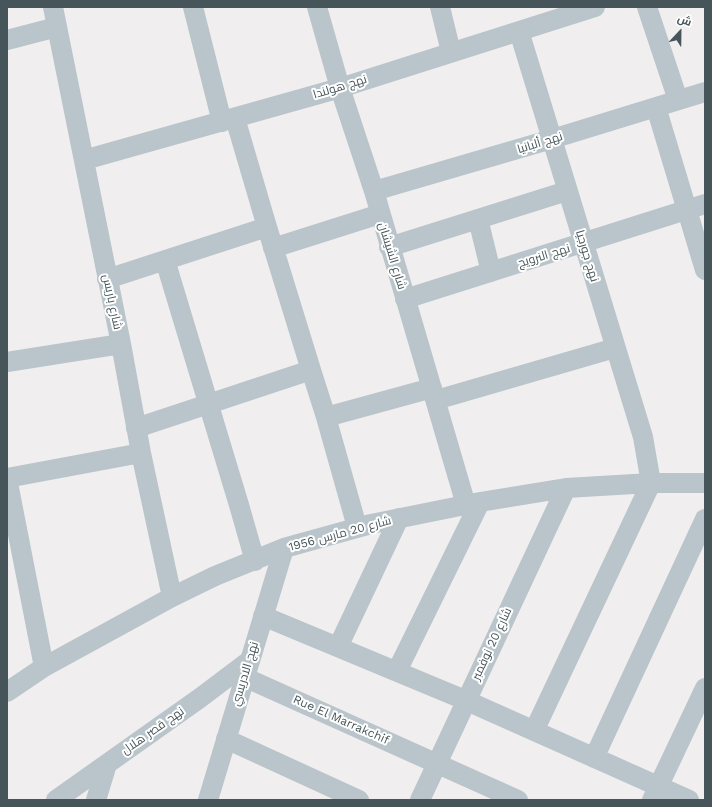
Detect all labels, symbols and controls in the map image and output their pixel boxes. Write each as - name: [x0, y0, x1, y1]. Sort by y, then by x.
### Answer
- north arrow: [660, 12, 700, 52]
- text: ش: [676, 12, 694, 29]
- street label: نهج هولندا: [311, 72, 369, 102]
- street label: نهج ألبانيا: [516, 129, 564, 157]
- street label: شارع الشيشان: [375, 221, 409, 291]
- street label: نهج جورجيا: [572, 228, 602, 284]
- street label: نهج النرويج: [516, 241, 572, 271]
- street label: شارع باريس: [99, 273, 125, 331]
- street label: شارع 20 مارس 1956: [287, 513, 393, 555]
- street label: شارع 20 نوفمبر: [469, 605, 515, 683]
- street label: نهج الادريسي: [228, 640, 262, 708]
- street label: Rue El Marrakchif: [291, 692, 391, 748]
- street label: نهج قصر هلال: [119, 704, 187, 758]

